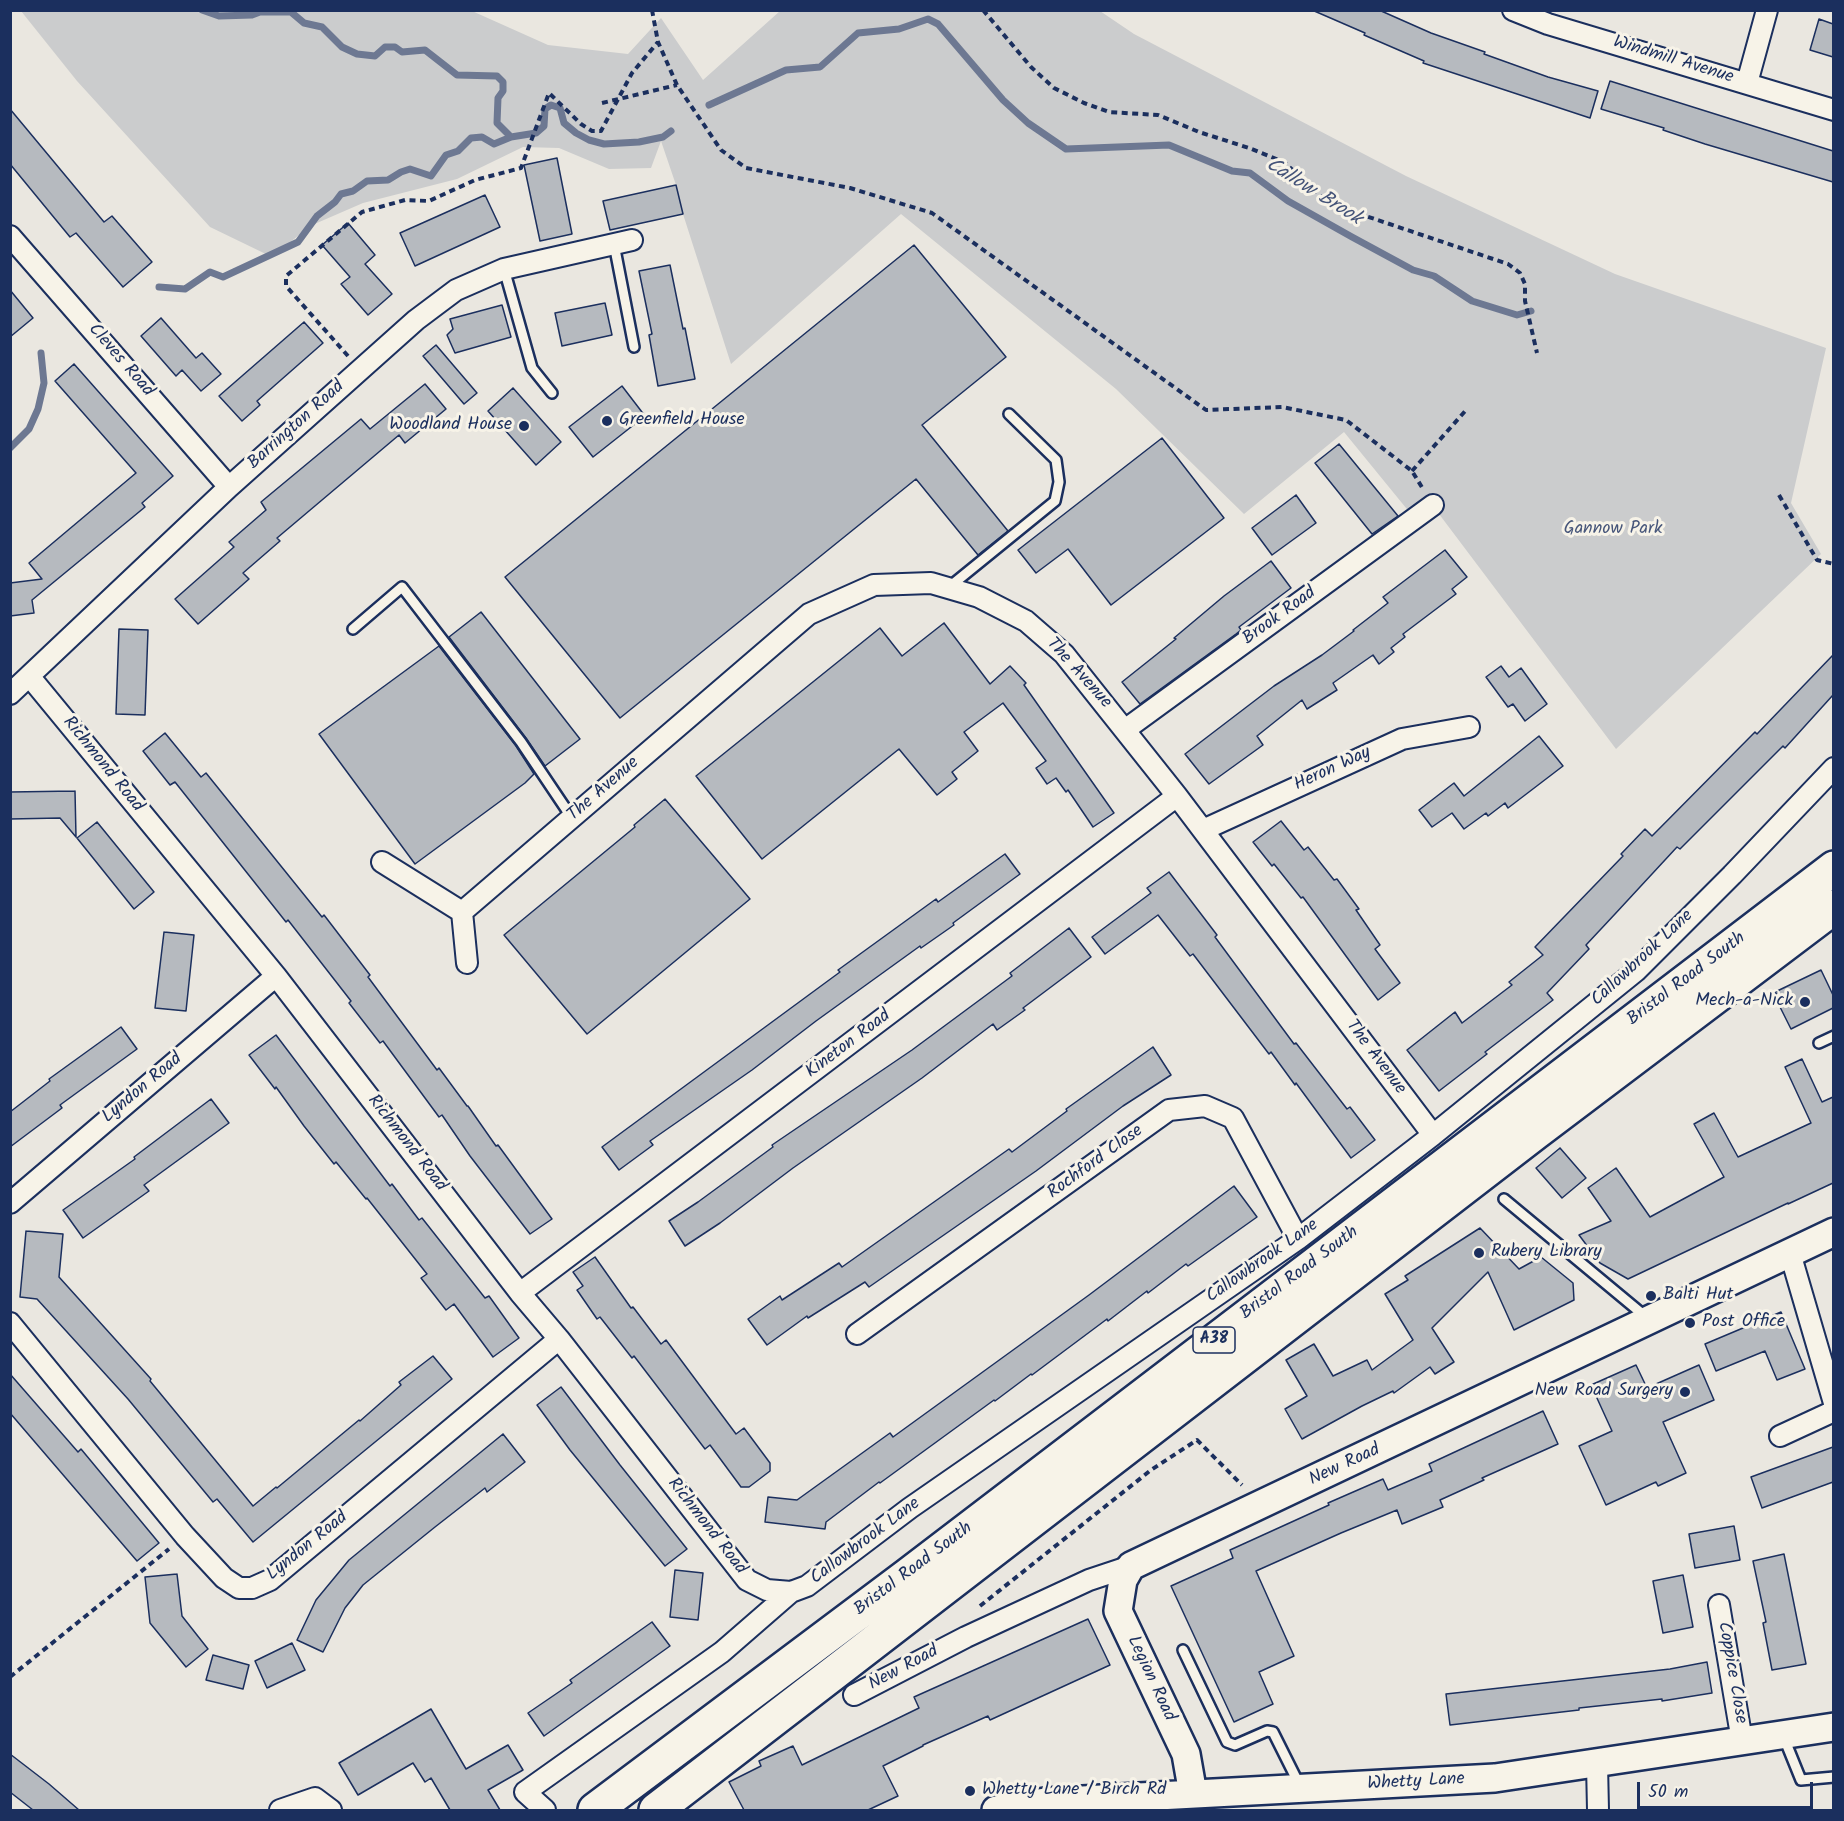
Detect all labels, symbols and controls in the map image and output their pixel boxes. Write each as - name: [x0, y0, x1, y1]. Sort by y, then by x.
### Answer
- street label: Windmill Avenue: [1610, 32, 1736, 90]
- water label: Callow Brook: [1261, 154, 1365, 232]
- street label: Cleves Road: [82, 320, 158, 402]
- street label: Barrington Road: [244, 377, 350, 475]
- place label: Greenfield House: [619, 410, 745, 432]
- marker: Greenfield House: [600, 414, 614, 428]
- place label: Woodland House: [389, 415, 512, 437]
- marker: Woodland House: [517, 419, 531, 433]
- park label: Gannow Park: [1564, 519, 1662, 541]
- street label: Brook Road: [1239, 583, 1321, 651]
- street label: The Avenue: [1041, 634, 1115, 714]
- street label: Richmond Road: [57, 713, 147, 817]
- street label: Heron Way: [1291, 743, 1375, 797]
- street label: The Avenue: [564, 753, 644, 827]
- street label: Callowbrook Lane: [1587, 906, 1699, 1012]
- street label: Bristol Road South: [1624, 929, 1750, 1031]
- place label: Mech-a-Nick: [1695, 991, 1793, 1013]
- marker: Mech-a-Nick: [1798, 995, 1812, 1009]
- street label: Kineton Road: [802, 1006, 896, 1084]
- street label: The Avenue: [1340, 1017, 1410, 1099]
- street label: Lyndon Road: [99, 1049, 187, 1129]
- street label: Richmond Road: [362, 1091, 450, 1197]
- street label: Rochford Close: [1044, 1121, 1148, 1205]
- street label: Callowbrook Lane: [1203, 1215, 1323, 1309]
- street label: Bristol Road South: [1237, 1223, 1363, 1325]
- place label: Rubery Library: [1491, 1242, 1602, 1264]
- marker: Rubery Library: [1472, 1246, 1486, 1260]
- place label: Balti Hut: [1663, 1285, 1733, 1307]
- marker: Balti Hut: [1644, 1289, 1658, 1303]
- place label: Post Office: [1702, 1312, 1785, 1334]
- marker: Post Office: [1683, 1316, 1697, 1330]
- road number: A38: [1193, 1327, 1235, 1353]
- place label: New Road Surgery: [1535, 1381, 1673, 1403]
- marker: New Road Surgery: [1678, 1385, 1692, 1399]
- street label: New Road: [1306, 1440, 1384, 1492]
- street label: Richmond Road: [662, 1474, 750, 1580]
- street label: Callowbrook Lane: [807, 1494, 925, 1590]
- street label: Lyndon Road: [263, 1508, 353, 1586]
- street label: Bristol Road South: [851, 1519, 977, 1621]
- street label: Coppice Close: [1711, 1620, 1751, 1726]
- street label: Legion Road: [1121, 1633, 1179, 1725]
- street label: New Road: [866, 1642, 942, 1696]
- street label: Whetty Lane: [1367, 1770, 1465, 1796]
- scale bar: [1640, 1770, 1816, 1808]
- text: 50 m: [1648, 1778, 1688, 1807]
- place label: Whetty Lane / Birch Rd: [982, 1780, 1166, 1802]
- marker: Whetty Lane / Birch Rd: [963, 1784, 977, 1798]

